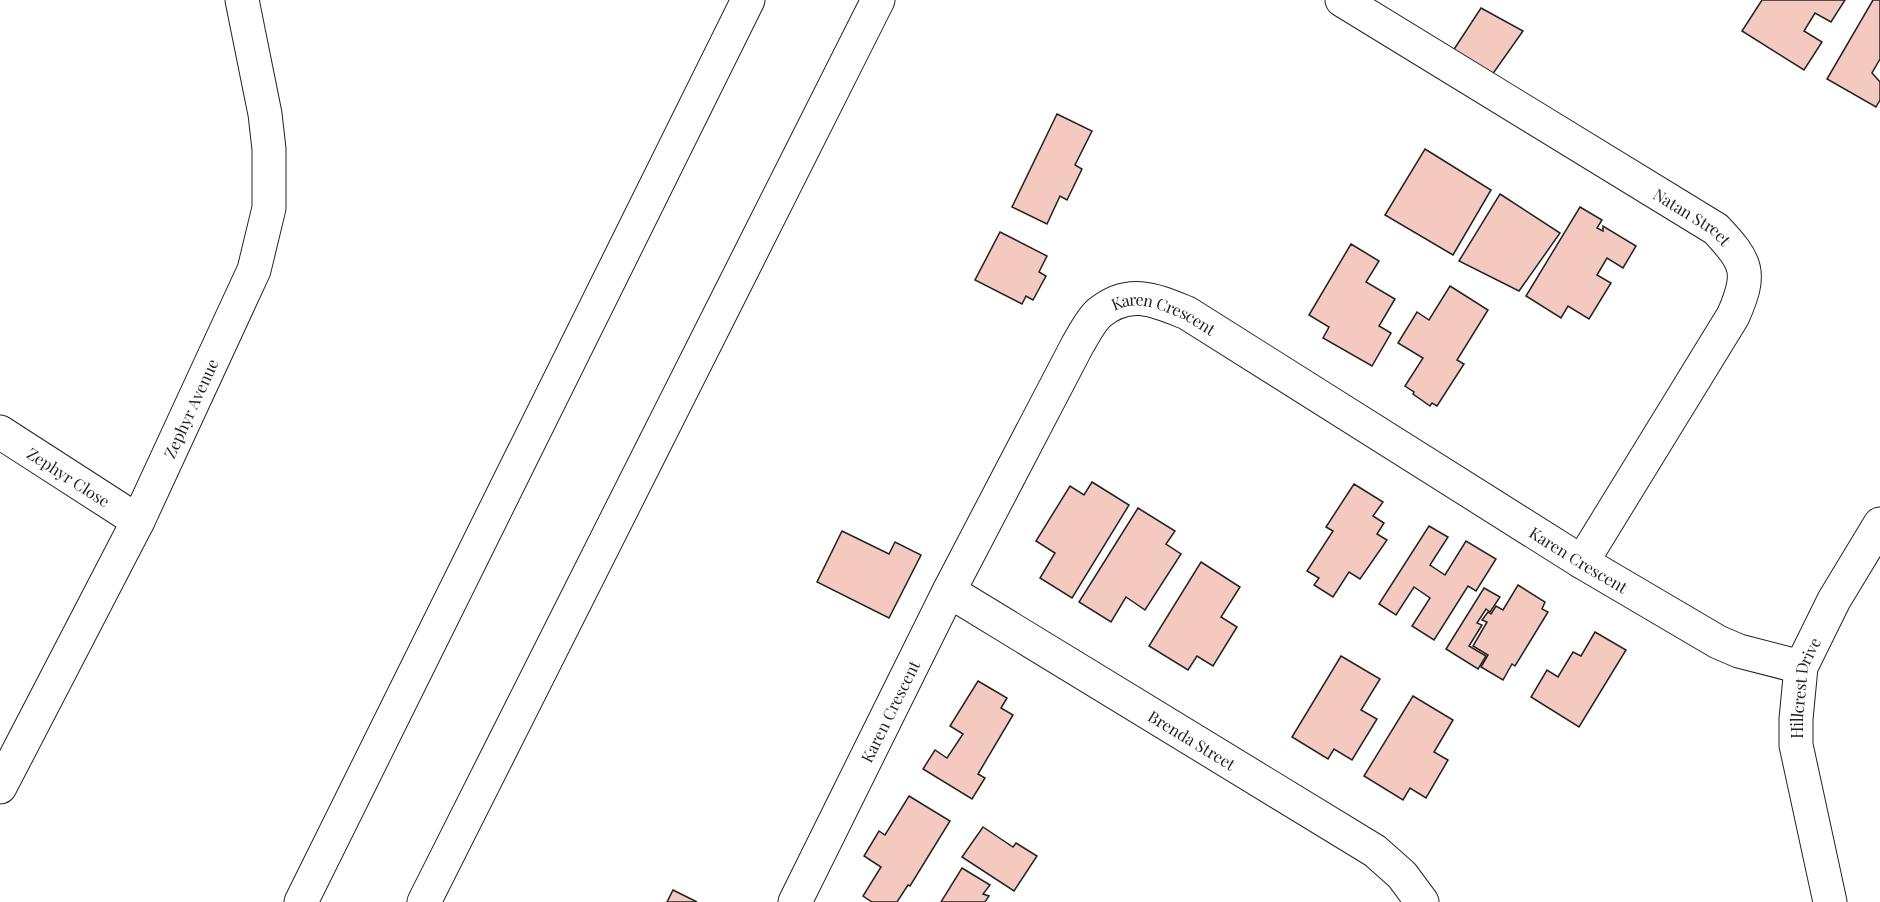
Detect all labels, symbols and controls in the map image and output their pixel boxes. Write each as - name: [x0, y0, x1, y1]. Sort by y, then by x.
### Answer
- street label: Natan Street: [1650, 183, 1736, 250]
- street label: Karen Crescent: [1108, 288, 1220, 339]
- street label: Zephyr Avenue: [158, 355, 222, 461]
- street label: Zephyr Close: [24, 442, 114, 511]
- street label: Karen Crescent: [1526, 521, 1632, 597]
- street label: Hillcrest Drive: [1786, 633, 1825, 739]
- street label: Karen Crescent: [855, 656, 924, 766]
- street label: Brenda Street: [1145, 705, 1240, 774]

